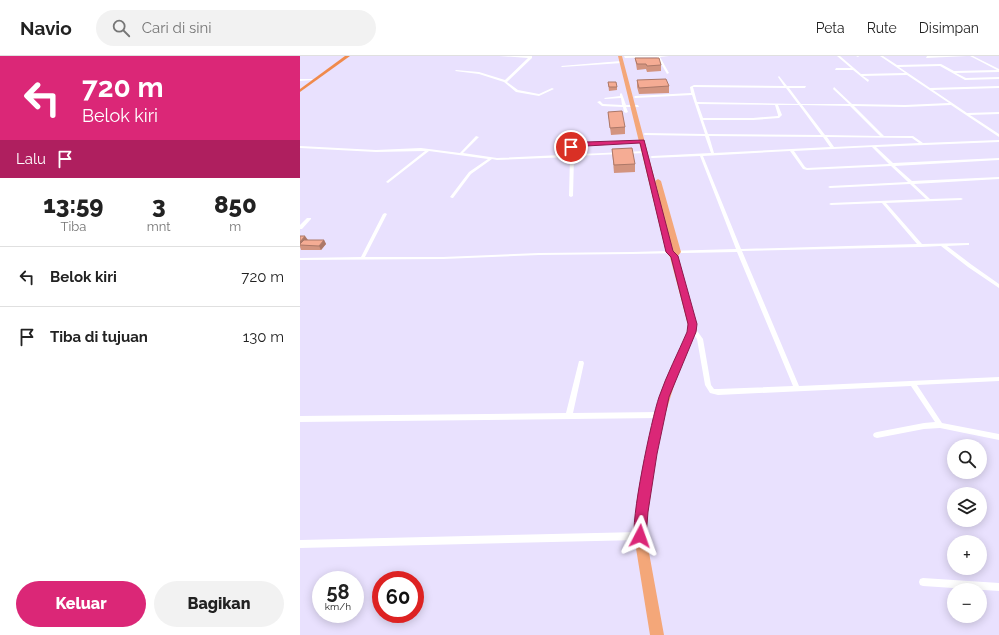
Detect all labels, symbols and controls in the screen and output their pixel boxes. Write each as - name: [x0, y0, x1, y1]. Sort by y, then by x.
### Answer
- search box: [96, 10, 376, 46]
- text: Navio: [20, 17, 72, 39]
- icon: search: [110, 17, 132, 39]
- text: Cari di sini: [142, 19, 212, 37]
- text: Peta: [816, 20, 845, 36]
- text: Rute: [867, 20, 897, 36]
- text: Disimpan: [919, 20, 979, 36]
- text: 720 m: [82, 71, 163, 104]
- icon: left: [16, 72, 68, 124]
- text: Belok kiri: [82, 105, 158, 126]
- pin: [554, 130, 588, 164]
- icon: arrive: [560, 136, 582, 158]
- icon: arrive: [54, 148, 76, 170]
- text: Lalu: [16, 150, 46, 168]
- text: 13:59: [43, 190, 104, 219]
- text: 3: [152, 190, 166, 219]
- text: 850: [214, 190, 257, 219]
- text: Tiba: [60, 219, 86, 234]
- text: mnt: [147, 219, 171, 234]
- text: m: [229, 219, 241, 234]
- icon: left: [16, 266, 38, 288]
- text: Belok kiri: [50, 268, 117, 286]
- text: 720 m: [241, 268, 284, 286]
- icon: arrive: [16, 326, 38, 348]
- text: Tiba di tujuan: [50, 328, 148, 346]
- text: 130 m: [243, 328, 284, 346]
- map controls: [947, 439, 987, 623]
- button: search: [947, 439, 987, 479]
- button: layers: [947, 487, 987, 527]
- position arrow: [619, 515, 661, 557]
- button: +: [947, 535, 987, 575]
- speed limit sign: 60: [372, 571, 424, 623]
- text: 58: [326, 580, 350, 604]
- button: Keluar: [16, 581, 146, 627]
- button: Bagikan: [154, 581, 284, 627]
- button: −: [947, 583, 987, 623]
- text: km/h: [325, 601, 351, 612]

